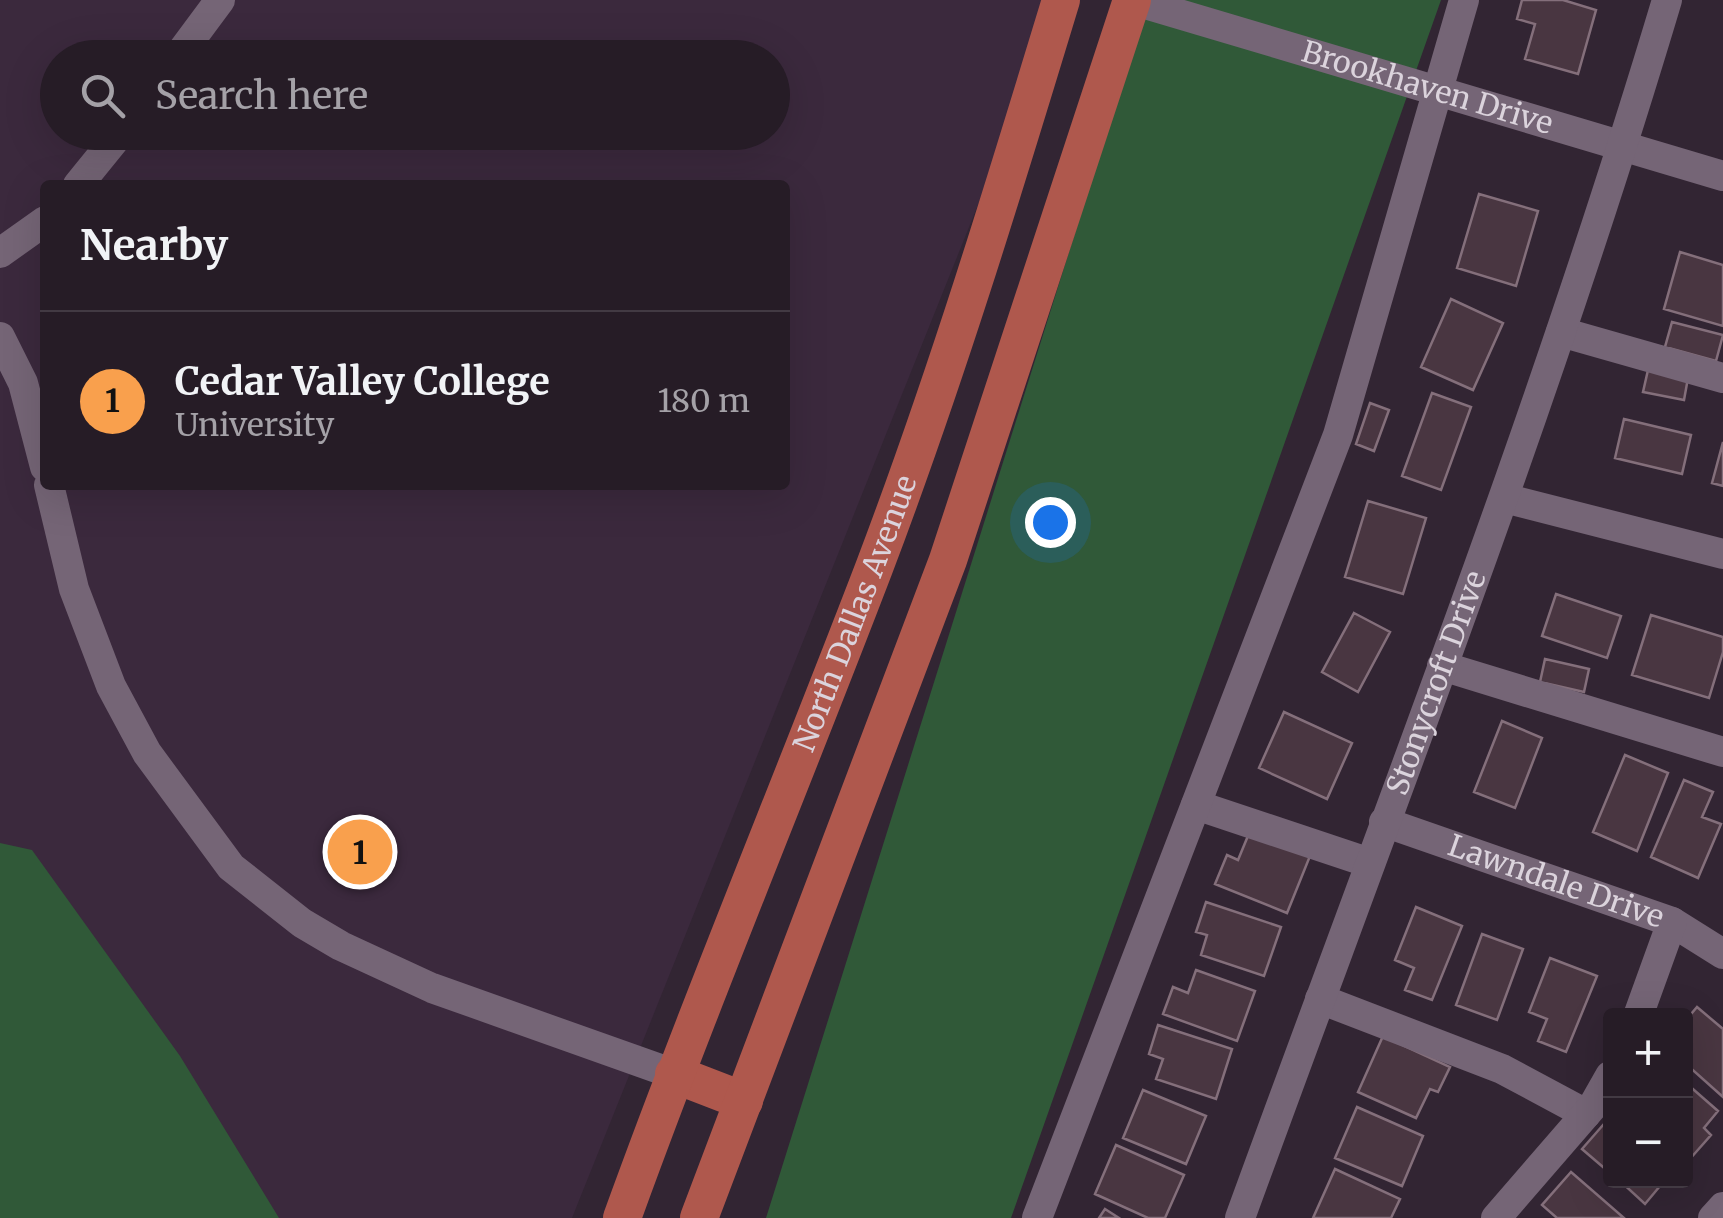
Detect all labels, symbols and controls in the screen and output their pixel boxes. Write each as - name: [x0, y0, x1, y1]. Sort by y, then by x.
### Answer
- street label: Brookhaven Drive: [1297, 32, 1557, 142]
- search box: [40, 40, 790, 150]
- icon: search: [75, 68, 130, 123]
- text: Search here: [155, 72, 368, 119]
- text: Nearby: [80, 219, 228, 271]
- text: Cedar Valley College: [175, 358, 550, 405]
- text: 1: [105, 381, 120, 421]
- text: 180 m: [658, 381, 750, 421]
- text: University: [175, 405, 334, 445]
- street label: North Dallas Avenue: [784, 470, 925, 757]
- your location: [1025, 497, 1076, 548]
- street label: Stonycroft Drive: [1377, 565, 1494, 800]
- pin: 1: [328, 814, 392, 890]
- street label: Lawndale Drive: [1443, 826, 1669, 936]
- map controls: [1603, 1008, 1693, 1188]
- button: +: [1603, 1008, 1693, 1098]
- button: −: [1603, 1098, 1693, 1188]

